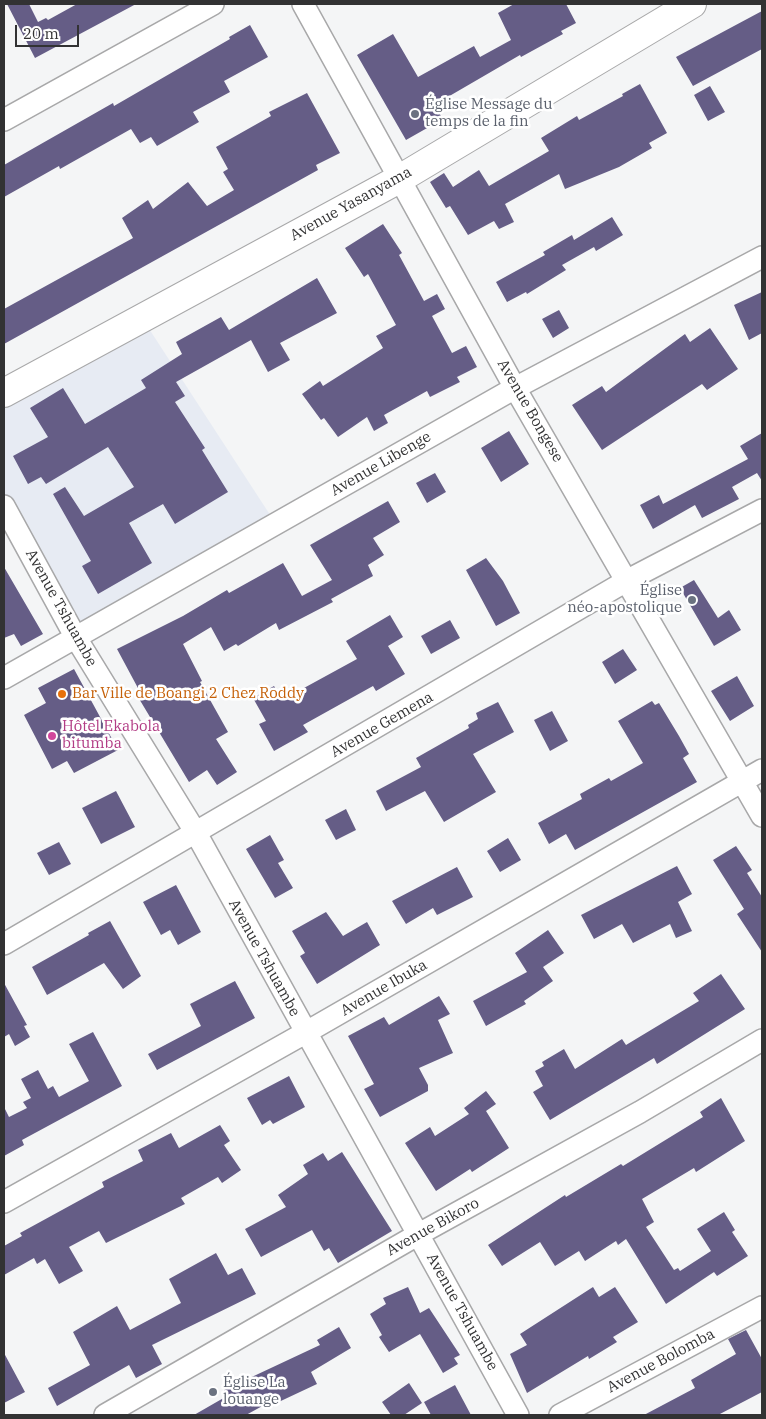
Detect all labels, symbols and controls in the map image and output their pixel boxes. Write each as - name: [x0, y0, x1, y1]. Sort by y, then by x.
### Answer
- scale bar: [18, 15, 81, 47]
- text: 20 m: [23, 24, 59, 43]
- place label: Église Message du temps de la fin: [425, 96, 552, 131]
- marker: Église Message du temps de la fin: [409, 108, 421, 120]
- street label: Avenue Yasanyama: [287, 163, 415, 245]
- street label: Avenue Bongese: [493, 356, 567, 466]
- street label: Avenue Libenge: [328, 428, 434, 500]
- street label: Avenue Tshuambe: [21, 546, 101, 670]
- place label: Église néo-apostolique: [567, 582, 682, 617]
- marker: Église néo-apostolique: [686, 594, 698, 606]
- place label: Bar Ville de Boangi 2 Chez Roddy: [72, 685, 304, 703]
- marker: Bar Ville de Boangi 2 Chez Roddy: [56, 688, 68, 700]
- street label: Avenue Gemena: [328, 688, 436, 762]
- place label: Hôtel Ekabola bitumba: [62, 718, 160, 753]
- marker: Hôtel Ekabola bitumba: [46, 730, 58, 742]
- street label: Avenue Tshuambe: [224, 896, 304, 1020]
- street label: Avenue Ibuka: [338, 956, 430, 1020]
- street label: Avenue Bikoro: [384, 1194, 482, 1260]
- street label: Avenue Tshuambe: [422, 1250, 502, 1374]
- street label: Avenue Bolomba: [604, 1325, 718, 1397]
- place label: Église La louange: [223, 1374, 286, 1409]
- marker: Église La louange: [207, 1386, 219, 1398]

